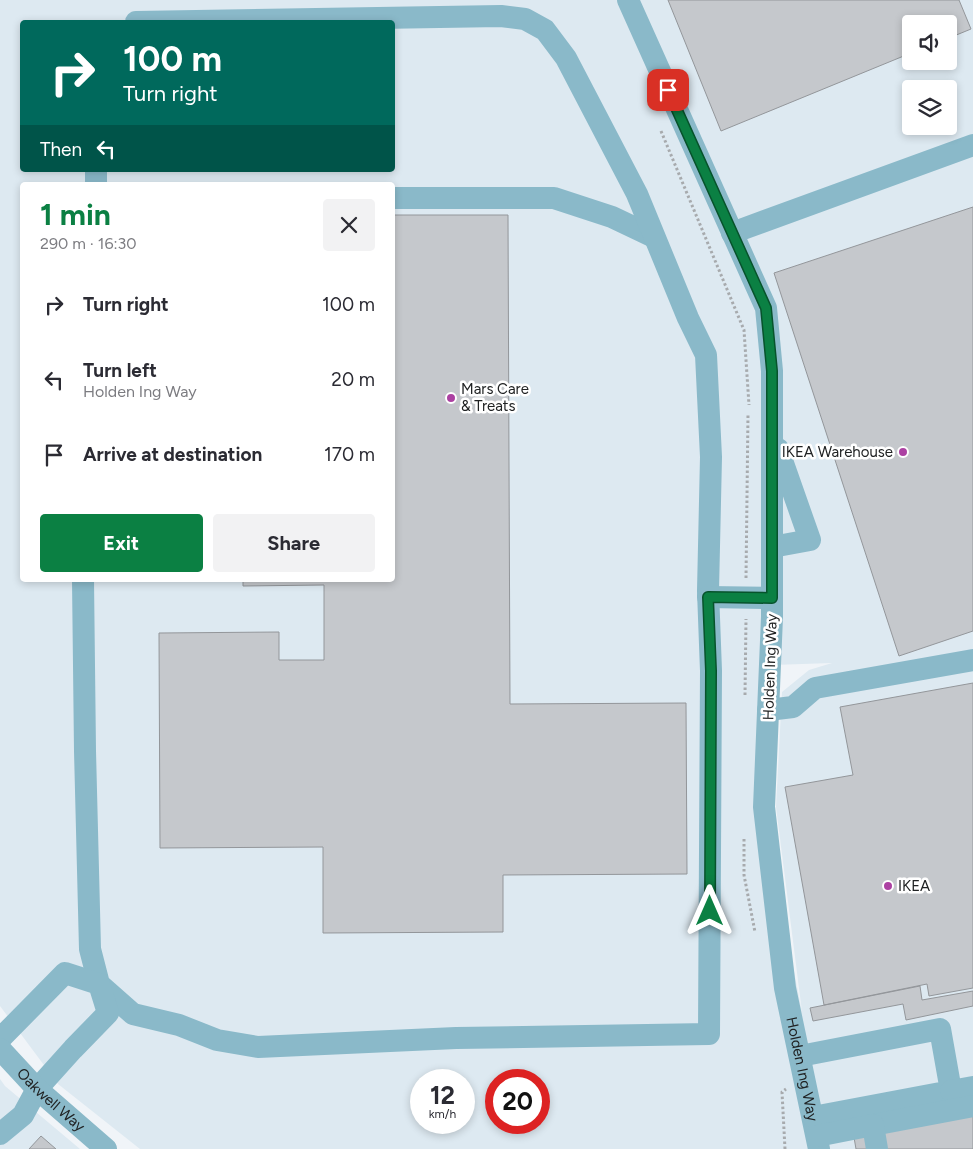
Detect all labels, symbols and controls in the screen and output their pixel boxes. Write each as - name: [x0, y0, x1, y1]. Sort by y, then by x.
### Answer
- map controls: [902, 15, 957, 135]
- button: sound: [902, 15, 957, 70]
- text: 100 m: [123, 38, 222, 80]
- icon: right: [40, 40, 105, 105]
- pin: [647, 69, 689, 111]
- icon: arrive: [654, 76, 682, 104]
- text: Turn right: [123, 80, 218, 107]
- button: layers: [902, 80, 957, 135]
- icon: left: [92, 135, 120, 163]
- text: Then: [40, 138, 82, 161]
- text: 1 min: [40, 196, 111, 233]
- button: close: [323, 199, 375, 251]
- text: 290 m · 16:30: [40, 234, 136, 253]
- icon: right: [40, 291, 68, 319]
- text: Turn right: [83, 293, 169, 316]
- text: 100 m: [322, 293, 375, 316]
- text: Turn left: [83, 359, 157, 382]
- icon: left: [40, 366, 68, 394]
- text: 20 m: [331, 368, 375, 391]
- place label: Mars Care & Treats: [461, 380, 529, 415]
- text: Holden Ing Way: [83, 382, 197, 401]
- marker: Mars Care & Treats: [445, 392, 457, 404]
- icon: arrive: [40, 441, 68, 469]
- text: Arrive at destination: [83, 443, 262, 466]
- text: 170 m: [324, 443, 375, 466]
- place label: IKEA Warehouse: [782, 443, 893, 461]
- marker: IKEA Warehouse: [897, 446, 909, 458]
- button: Exit: [40, 514, 203, 572]
- button: Share: [213, 514, 375, 572]
- street label: Holden Ing Way: [759, 613, 781, 721]
- place label: IKEA: [898, 877, 930, 895]
- marker: IKEA: [882, 880, 894, 892]
- position arrow: [683, 884, 735, 936]
- street label: Holden Ing Way: [782, 1015, 822, 1123]
- street label: Oakwell Way: [13, 1064, 89, 1136]
- speed limit sign: 20: [485, 1069, 550, 1134]
- text: 12: [430, 1080, 455, 1110]
- text: km/h: [429, 1107, 456, 1121]

